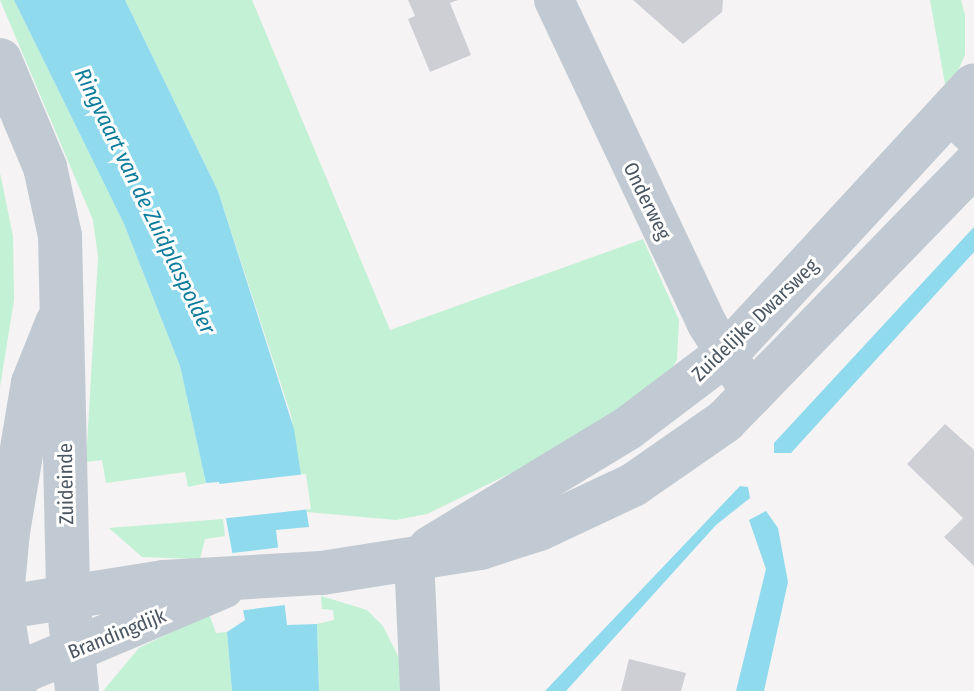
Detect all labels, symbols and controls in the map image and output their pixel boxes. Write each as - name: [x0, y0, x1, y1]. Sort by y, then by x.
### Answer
- water label: Ringvaart van de Zuidplaspolder: [69, 64, 221, 338]
- street label: Onderweg: [618, 158, 676, 244]
- street label: Zuidelijke Dwarsweg: [687, 254, 823, 386]
- street label: Zuideinde: [53, 443, 79, 525]
- street label: Brandingdijk: [65, 604, 169, 664]

